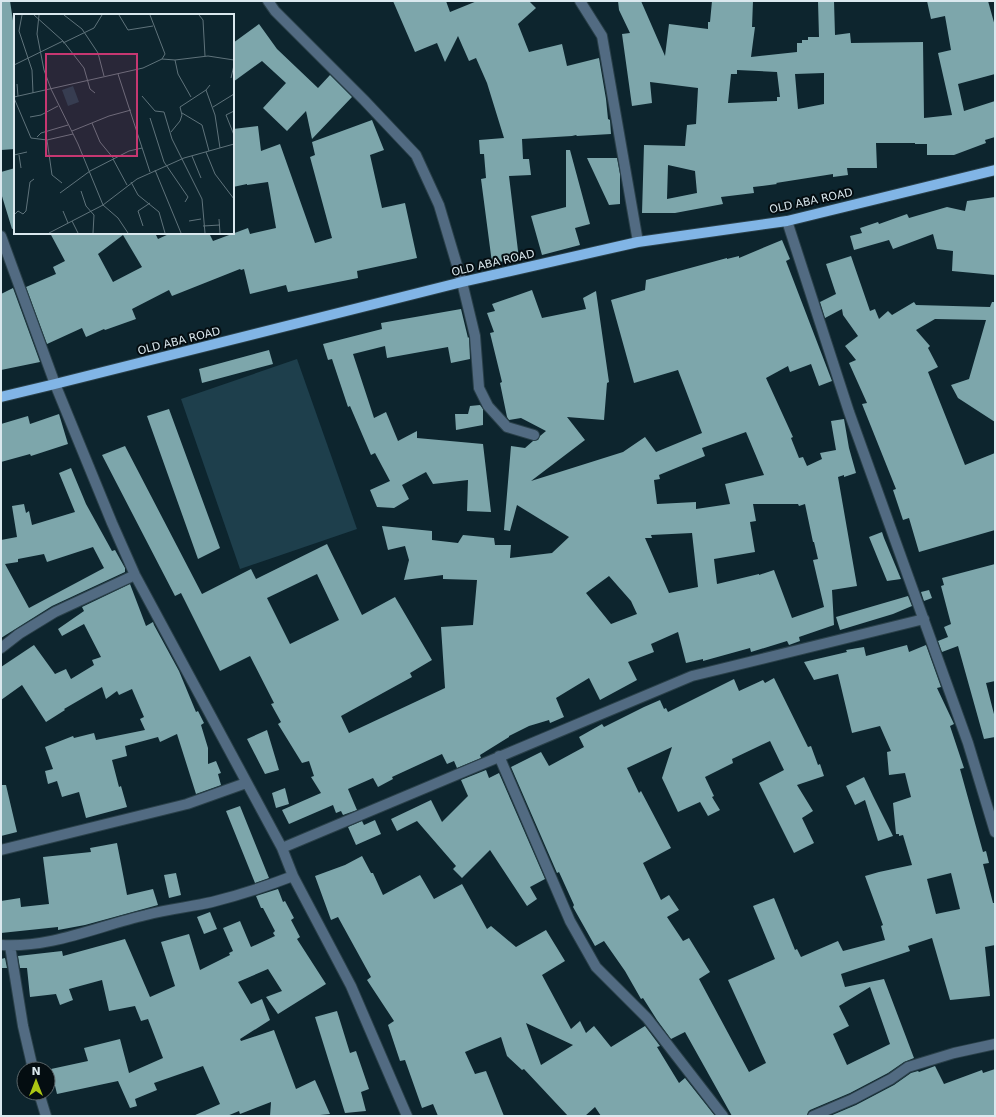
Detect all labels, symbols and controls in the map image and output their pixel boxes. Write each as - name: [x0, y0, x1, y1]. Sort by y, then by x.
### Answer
- inset map: [14, 14, 234, 234]
- street label: OLD ABA ROAD: [768, 186, 854, 216]
- street label: OLD ABA ROAD: [450, 247, 536, 279]
- street label: OLD ABA ROAD: [136, 324, 222, 358]
- north arrow: [16, 1061, 56, 1101]
- text: N: [31, 1065, 41, 1078]

